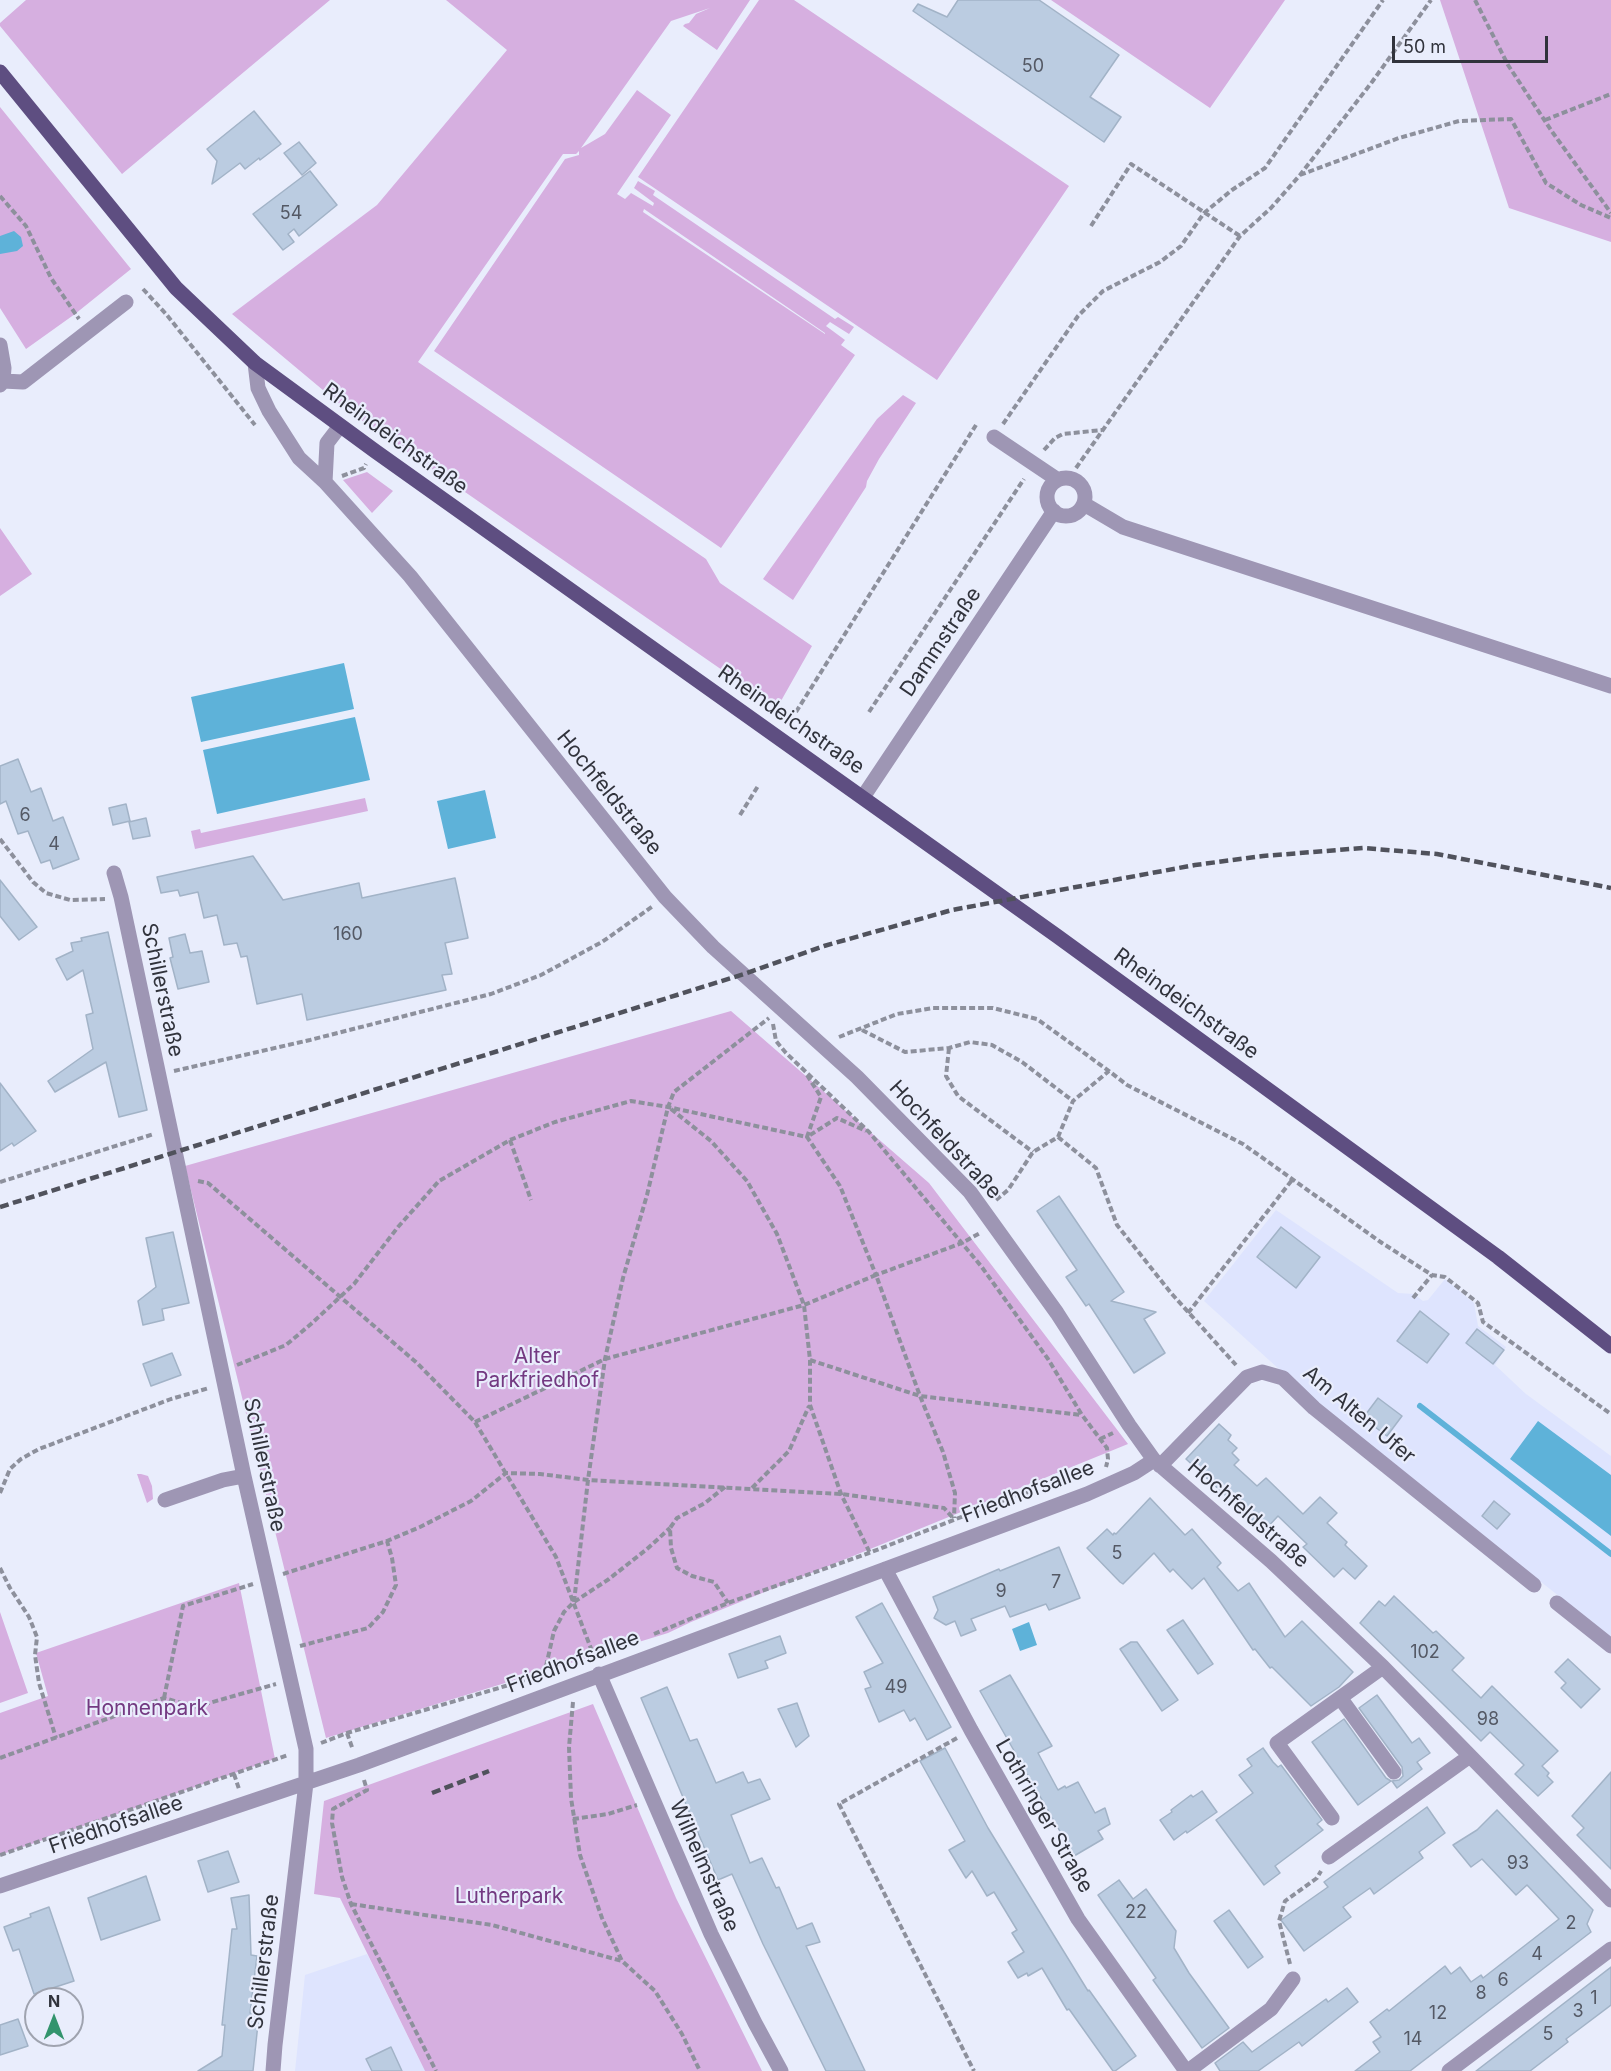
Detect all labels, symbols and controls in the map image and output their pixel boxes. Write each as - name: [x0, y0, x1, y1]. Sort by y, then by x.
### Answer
- scale bar: [1395, 24, 1551, 62]
- text: 50 m: [1403, 36, 1446, 57]
- house number: 50: [1022, 56, 1044, 78]
- house number: 54: [280, 203, 302, 225]
- street label: Rheindeichstraße: [318, 378, 472, 500]
- street label: Dammstraße: [895, 582, 987, 702]
- street label: Rheindeichstraße: [713, 660, 869, 780]
- street label: Hochfeldstraße: [551, 726, 667, 860]
- house number: 6: [19, 805, 31, 827]
- house number: 4: [48, 834, 60, 856]
- street label: Schillerstraße: [136, 921, 188, 1059]
- house number: 160: [333, 924, 363, 946]
- street label: Rheindeichstraße: [1109, 943, 1263, 1065]
- street label: Hochfeldstraße: [884, 1076, 1006, 1204]
- park label: Alter Parkfriedhof: [475, 1344, 599, 1394]
- street label: Am Alten Ufer: [1298, 1361, 1420, 1469]
- street label: Schillerstraße: [238, 1396, 290, 1534]
- street label: Hochfeldstraße: [1182, 1454, 1314, 1574]
- street label: Friedhofsallee: [958, 1455, 1098, 1529]
- house number: 5: [1112, 1543, 1122, 1565]
- house number: 7: [1051, 1572, 1061, 1594]
- house number: 9: [995, 1581, 1007, 1603]
- street label: Friedhofsallee: [503, 1625, 643, 1699]
- house number: 102: [1410, 1642, 1440, 1664]
- house number: 49: [885, 1677, 907, 1699]
- park label: Honnenpark: [86, 1696, 208, 1722]
- house number: 98: [1477, 1709, 1499, 1731]
- street label: Lothringer Straße: [990, 1735, 1098, 1897]
- street label: Friedhofsallee: [46, 1790, 186, 1860]
- street label: Wilhelmstraße: [664, 1796, 744, 1936]
- house number: 93: [1507, 1853, 1529, 1875]
- park label: Lutherpark: [455, 1884, 563, 1910]
- street label: Schillerstraße: [243, 1893, 285, 2031]
- house number: 22: [1125, 1902, 1147, 1924]
- house number: 2: [1566, 1913, 1576, 1935]
- house number: 4: [1531, 1944, 1543, 1966]
- house number: 6: [1497, 1970, 1509, 1992]
- house number: 8: [1475, 1983, 1487, 2005]
- north arrow: [24, 1987, 84, 2047]
- house number: 1: [1590, 1988, 1598, 2010]
- text: N: [48, 1991, 60, 2011]
- house number: 3: [1572, 2001, 1584, 2023]
- house number: 12: [1429, 2003, 1447, 2025]
- house number: 5: [1543, 2024, 1553, 2046]
- house number: 14: [1404, 2029, 1422, 2051]

